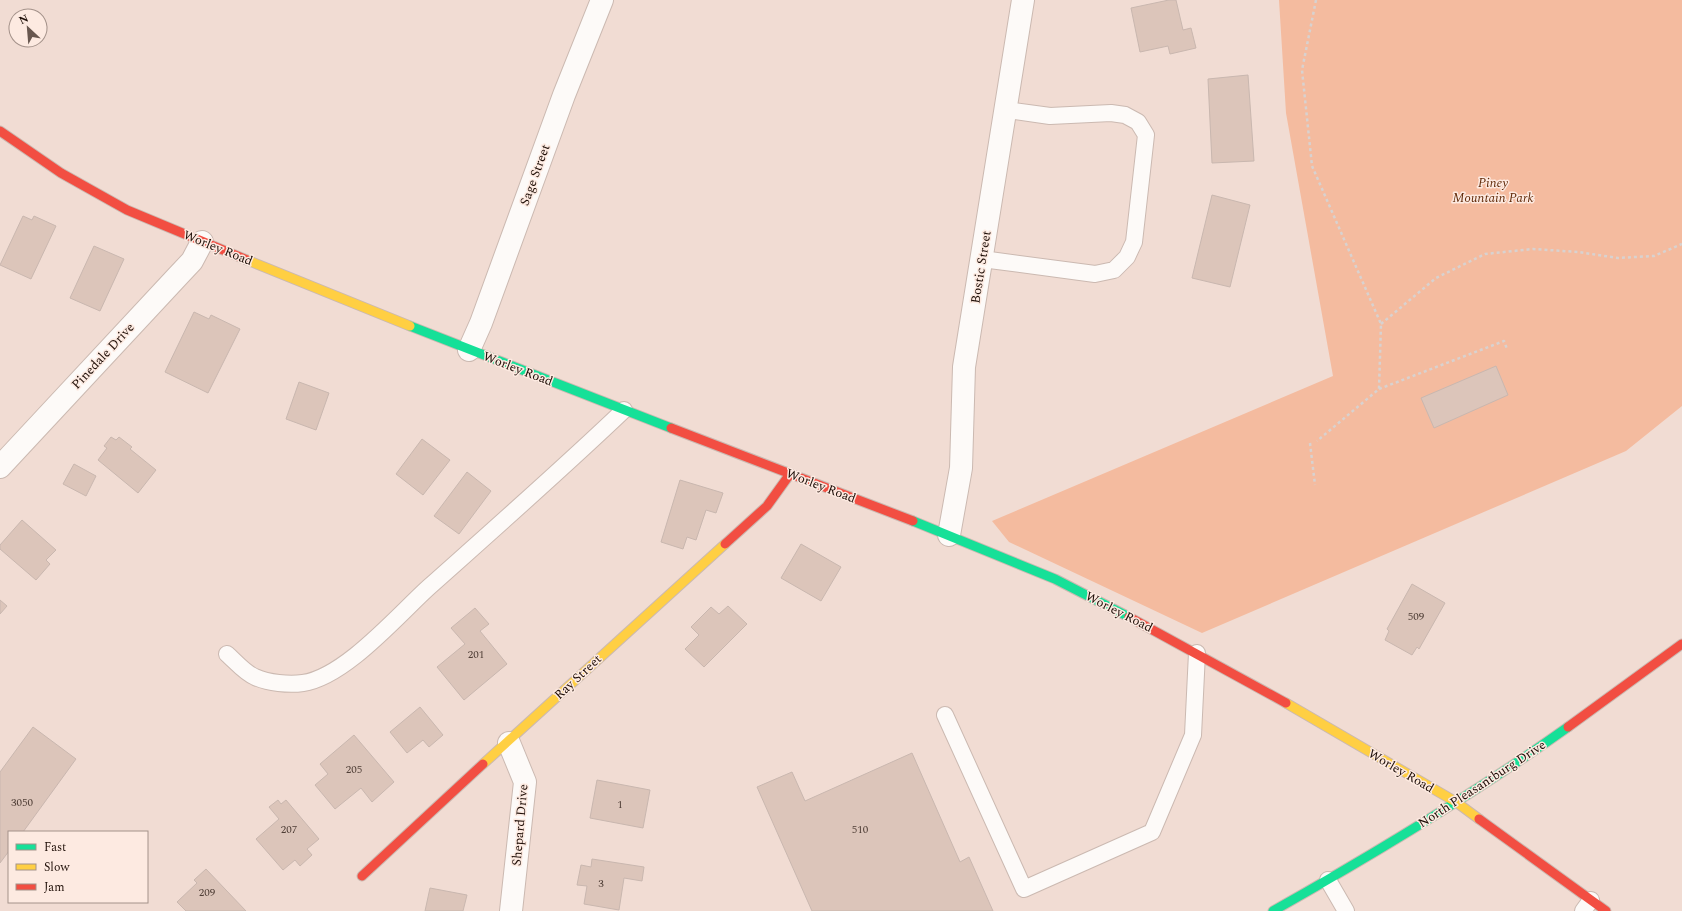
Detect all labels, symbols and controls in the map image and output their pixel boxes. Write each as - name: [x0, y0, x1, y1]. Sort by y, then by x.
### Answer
- north arrow: [8, 8, 48, 48]
- text: N: [16, 10, 32, 29]
- street label: Sage Street: [515, 141, 555, 209]
- park label: Piney Mountain Park: [1453, 173, 1534, 208]
- street label: Worley Road: [180, 225, 256, 271]
- street label: Bostic Street: [965, 229, 997, 305]
- street label: Pinedale Drive: [67, 318, 139, 394]
- street label: Worley Road: [480, 346, 556, 392]
- street label: Worley Road: [783, 463, 859, 509]
- street label: Worley Road: [1082, 586, 1156, 638]
- house number: 509: [1408, 608, 1425, 625]
- house number: 201: [468, 646, 484, 663]
- street label: Ray Street: [550, 649, 607, 704]
- street label: North Pleasantburg Drive: [1414, 735, 1550, 833]
- street label: Worley Road: [1364, 744, 1438, 798]
- house number: 205: [346, 761, 362, 778]
- street label: Shepard Drive: [506, 783, 534, 867]
- house number: 3050: [11, 794, 33, 811]
- house number: 1: [617, 796, 623, 813]
- house number: 207: [281, 821, 298, 838]
- house number: 510: [852, 821, 869, 838]
- legend: [8, 831, 148, 903]
- text: Fast: [44, 838, 66, 857]
- text: Slow: [44, 858, 70, 877]
- house number: 3: [598, 875, 604, 892]
- text: Jam: [44, 878, 65, 897]
- house number: 209: [199, 884, 216, 901]

